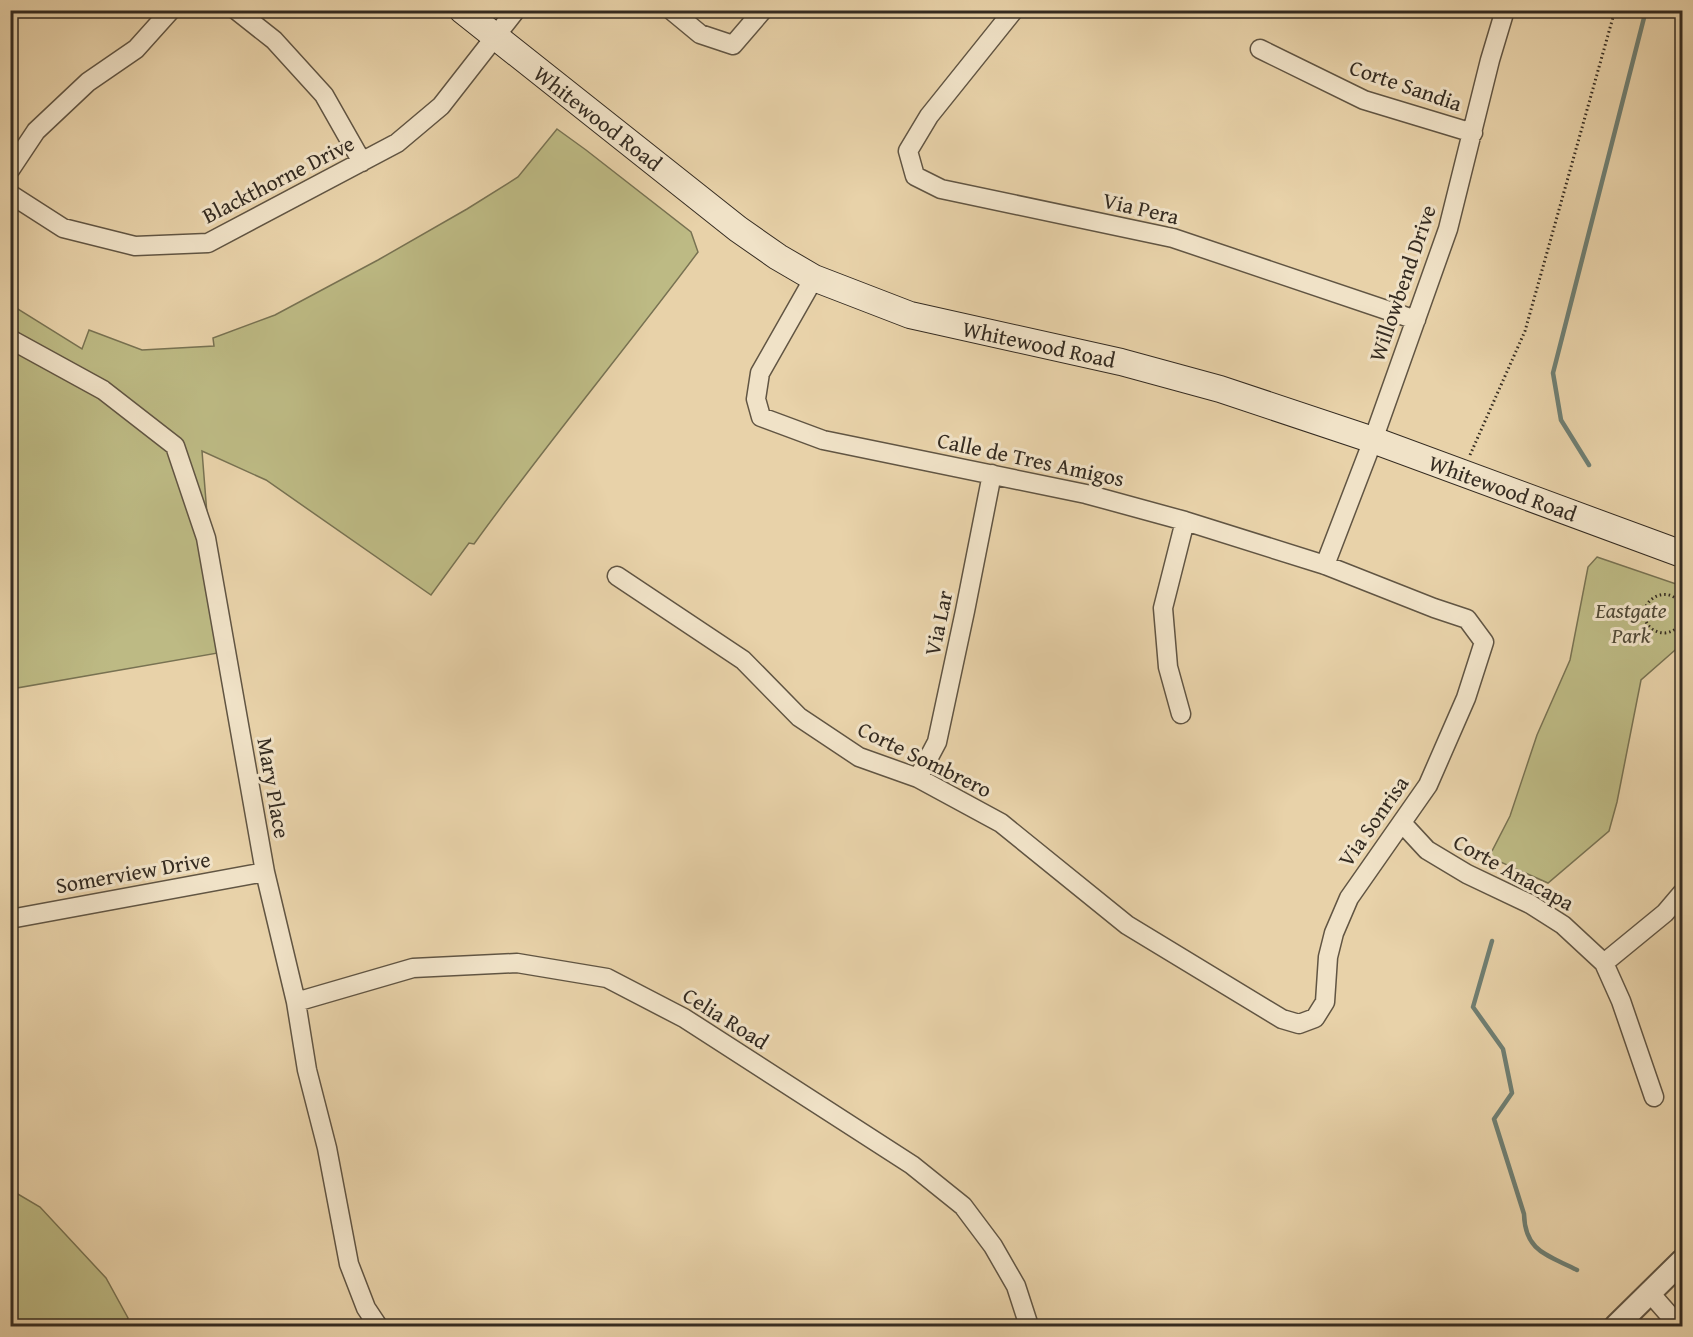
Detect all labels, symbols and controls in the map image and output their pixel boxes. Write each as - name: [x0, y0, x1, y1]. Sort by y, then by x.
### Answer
- street label: Corte Sandia: [1345, 51, 1467, 119]
- street label: Whitewood Road: [527, 57, 669, 179]
- street label: Blackthorne Drive: [196, 127, 360, 231]
- street label: Via Pera: [1100, 184, 1183, 232]
- street label: Willowbend Drive: [1360, 200, 1444, 366]
- street label: Whitewood Road: [960, 312, 1119, 376]
- street label: Calle de Tres Amigos: [935, 424, 1127, 494]
- street label: Whitewood Road: [1424, 446, 1582, 530]
- street label: Via Lar: [915, 587, 961, 659]
- park label: Eastgate Park: [1594, 594, 1667, 651]
- street label: Corte Sombrero: [853, 713, 997, 805]
- street label: Mary Place: [249, 735, 299, 841]
- street label: Via Sonrisa: [1330, 769, 1416, 873]
- street label: Corte Anacapa: [1448, 826, 1581, 919]
- street label: Somerview Drive: [53, 843, 213, 901]
- street label: Celia Road: [677, 979, 775, 1057]

